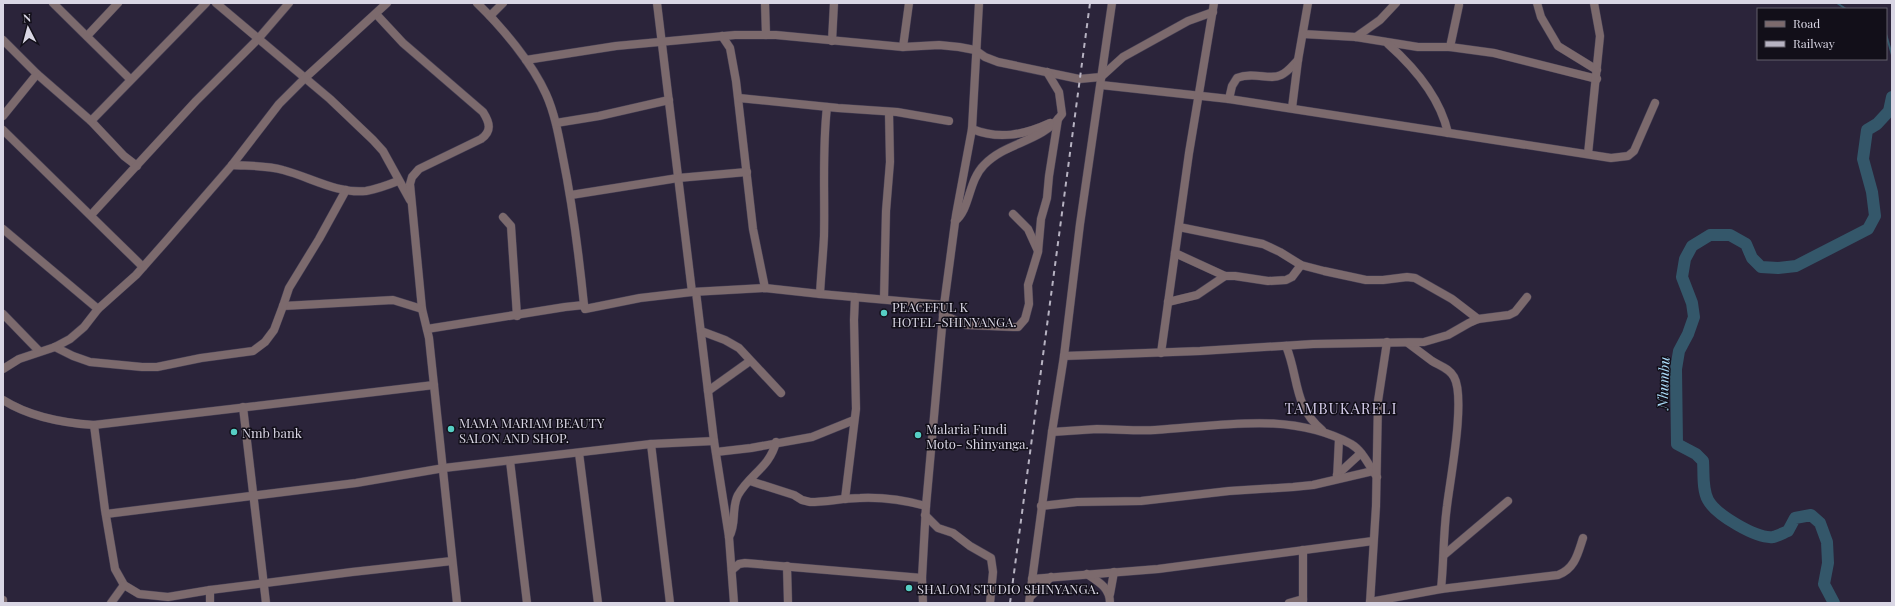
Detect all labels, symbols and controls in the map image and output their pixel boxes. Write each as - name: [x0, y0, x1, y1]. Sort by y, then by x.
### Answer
- north arrow: [8, 8, 48, 48]
- legend: [1757, 8, 1887, 60]
- text: N: [22, 10, 32, 25]
- text: Road: [1793, 15, 1820, 31]
- text: Railway: [1793, 35, 1835, 51]
- place label: PEACEFUL K HOTEL-SHINYANGA.: [892, 298, 1017, 330]
- marker: PEACEFUL K HOTEL-SHINYANGA.: [879, 308, 889, 318]
- water label: Nhumbu: [1653, 356, 1673, 412]
- district label: TAMBUKARELI: [1284, 398, 1398, 418]
- place label: MAMA MARIAM BEAUTY SALON AND SHOP.: [459, 414, 605, 446]
- place label: Malaria Fundi Moto- Shinyanga.: [926, 420, 1029, 452]
- place label: Nmb bank: [242, 424, 303, 441]
- marker: MAMA MARIAM BEAUTY SALON AND SHOP.: [446, 424, 456, 434]
- marker: Nmb bank: [229, 427, 239, 437]
- marker: Malaria Fundi Moto- Shinyanga.: [913, 430, 923, 440]
- place label: SHALOM STUDIO SHINYANGA.: [917, 580, 1099, 597]
- marker: SHALOM STUDIO SHINYANGA.: [904, 583, 914, 593]

